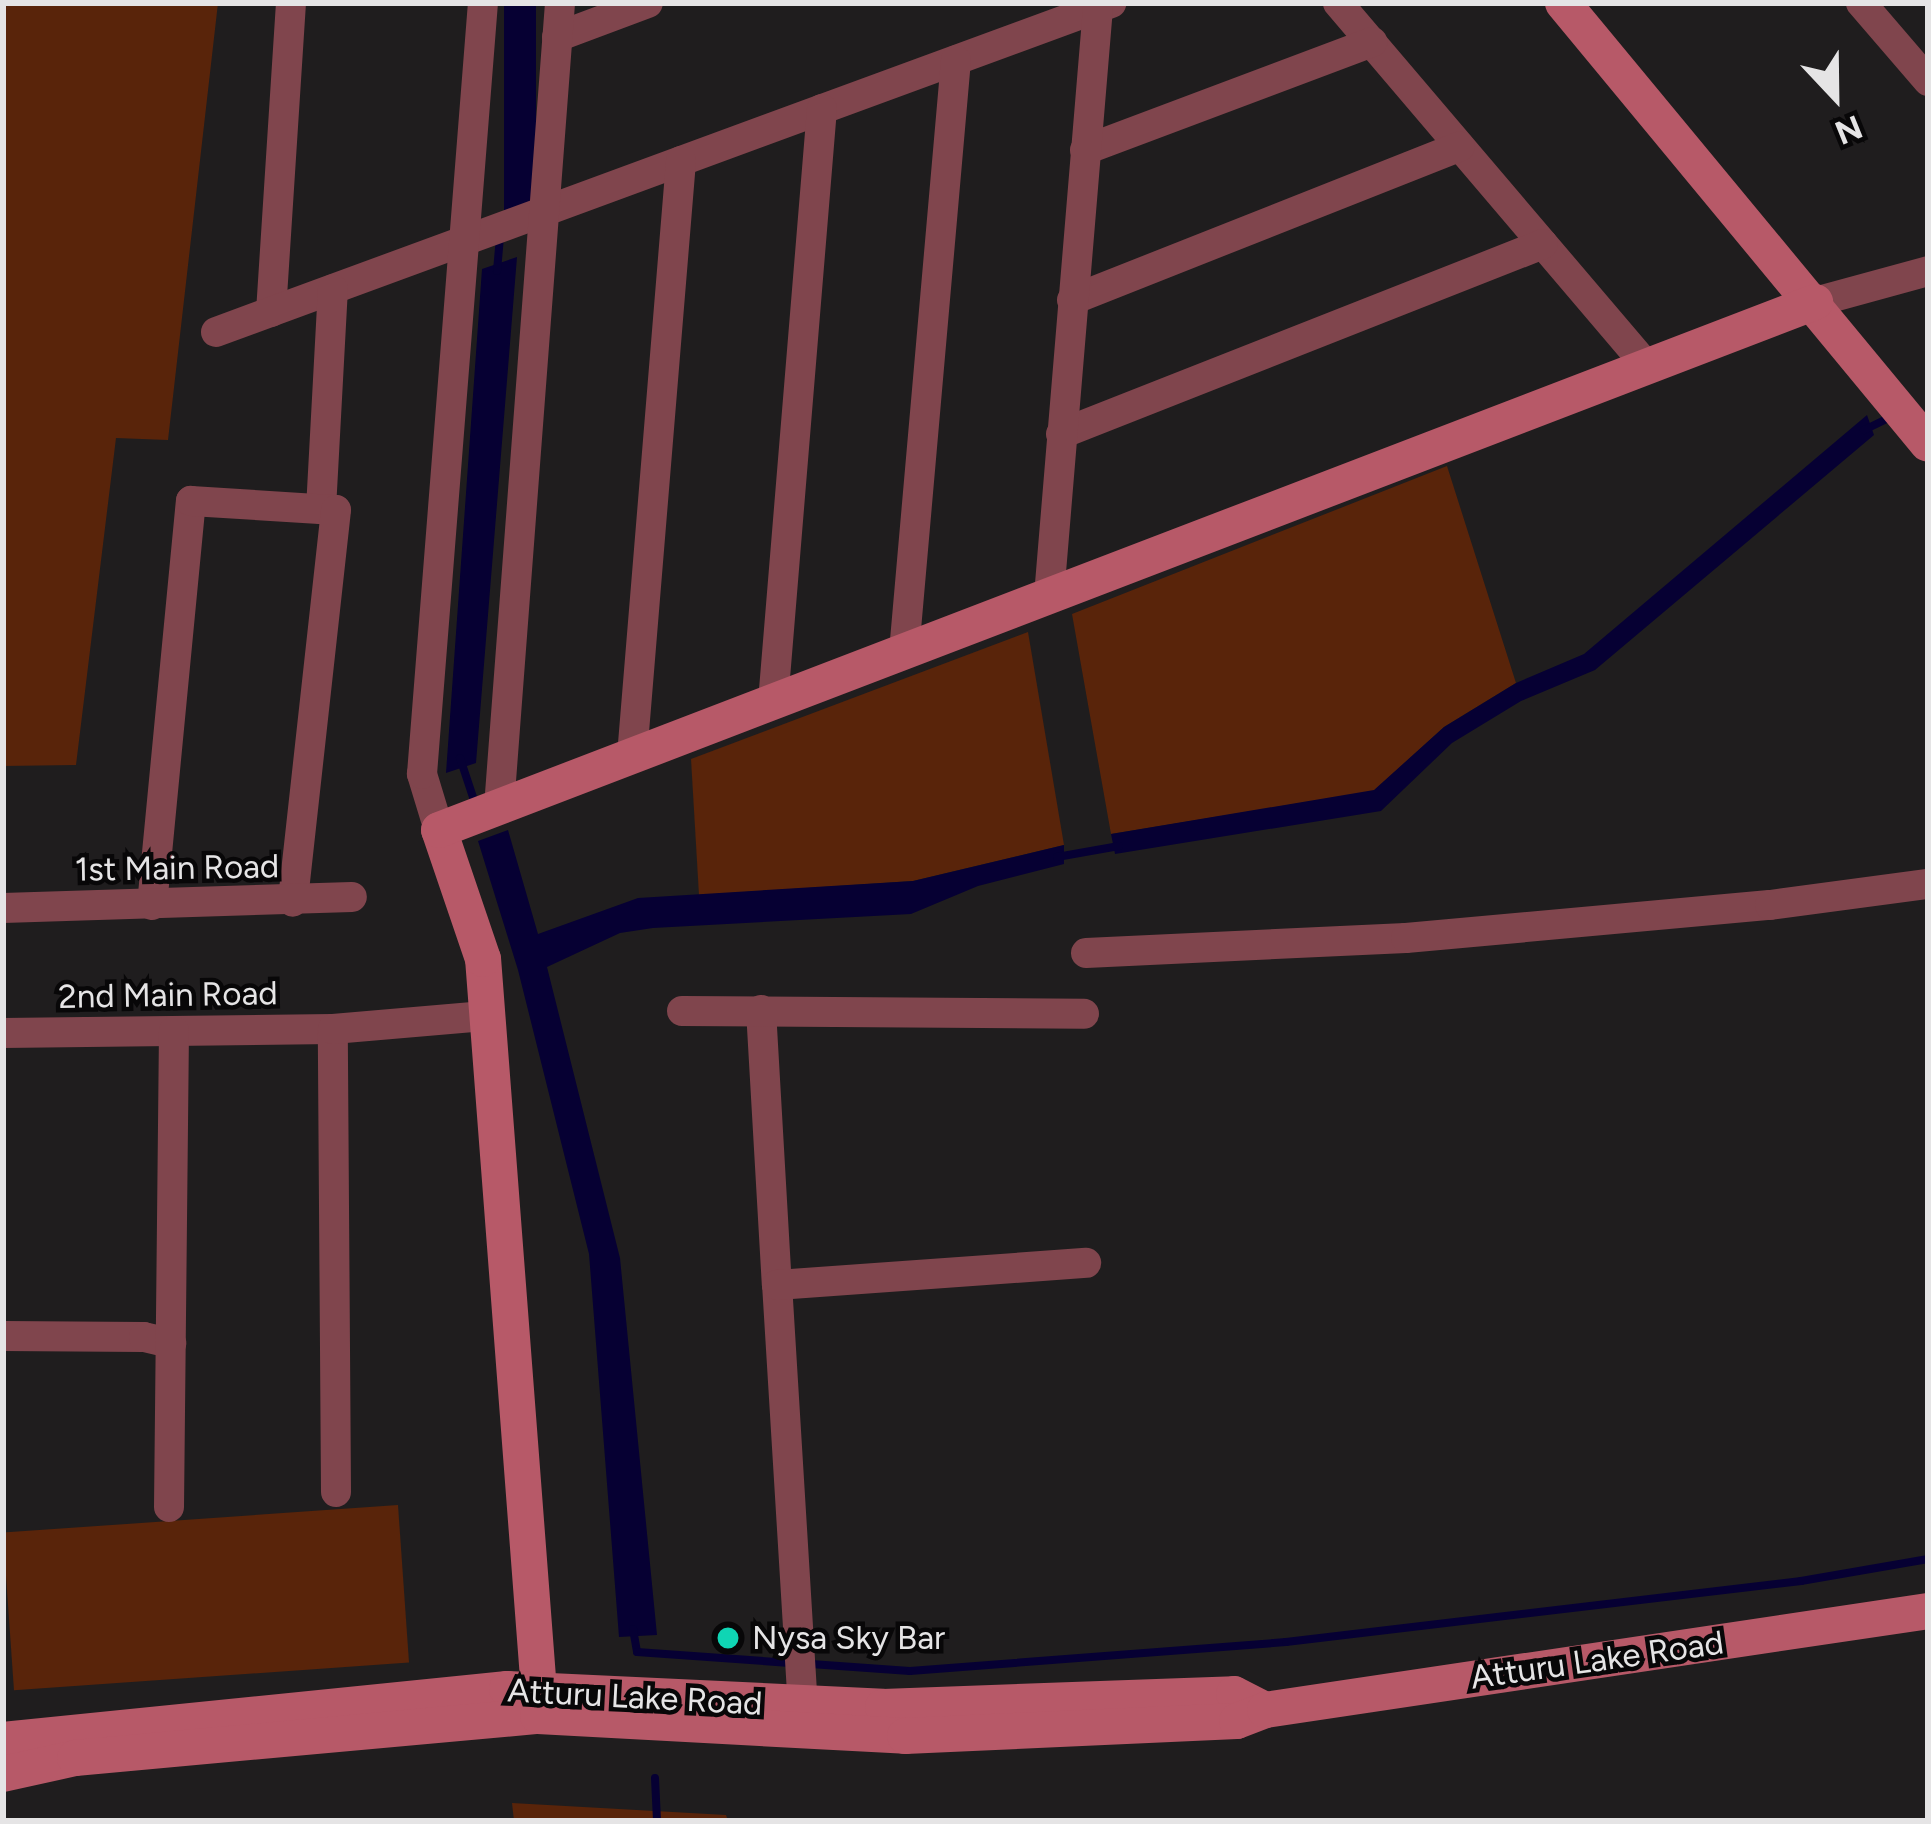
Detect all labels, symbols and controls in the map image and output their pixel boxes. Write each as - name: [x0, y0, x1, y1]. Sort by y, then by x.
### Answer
- north arrow: [1775, 36, 1895, 156]
- text: N: [1830, 107, 1868, 153]
- street label: 1st Main Road: [74, 846, 280, 890]
- street label: 2nd Main Road: [58, 973, 278, 1017]
- place label: Nysa Sky Bar: [752, 1618, 945, 1658]
- street label: Atturu Lake Road: [1468, 1623, 1726, 1697]
- marker: Nysa Sky Bar: [715, 1625, 741, 1651]
- street label: Atturu Lake Road: [507, 1671, 763, 1723]

